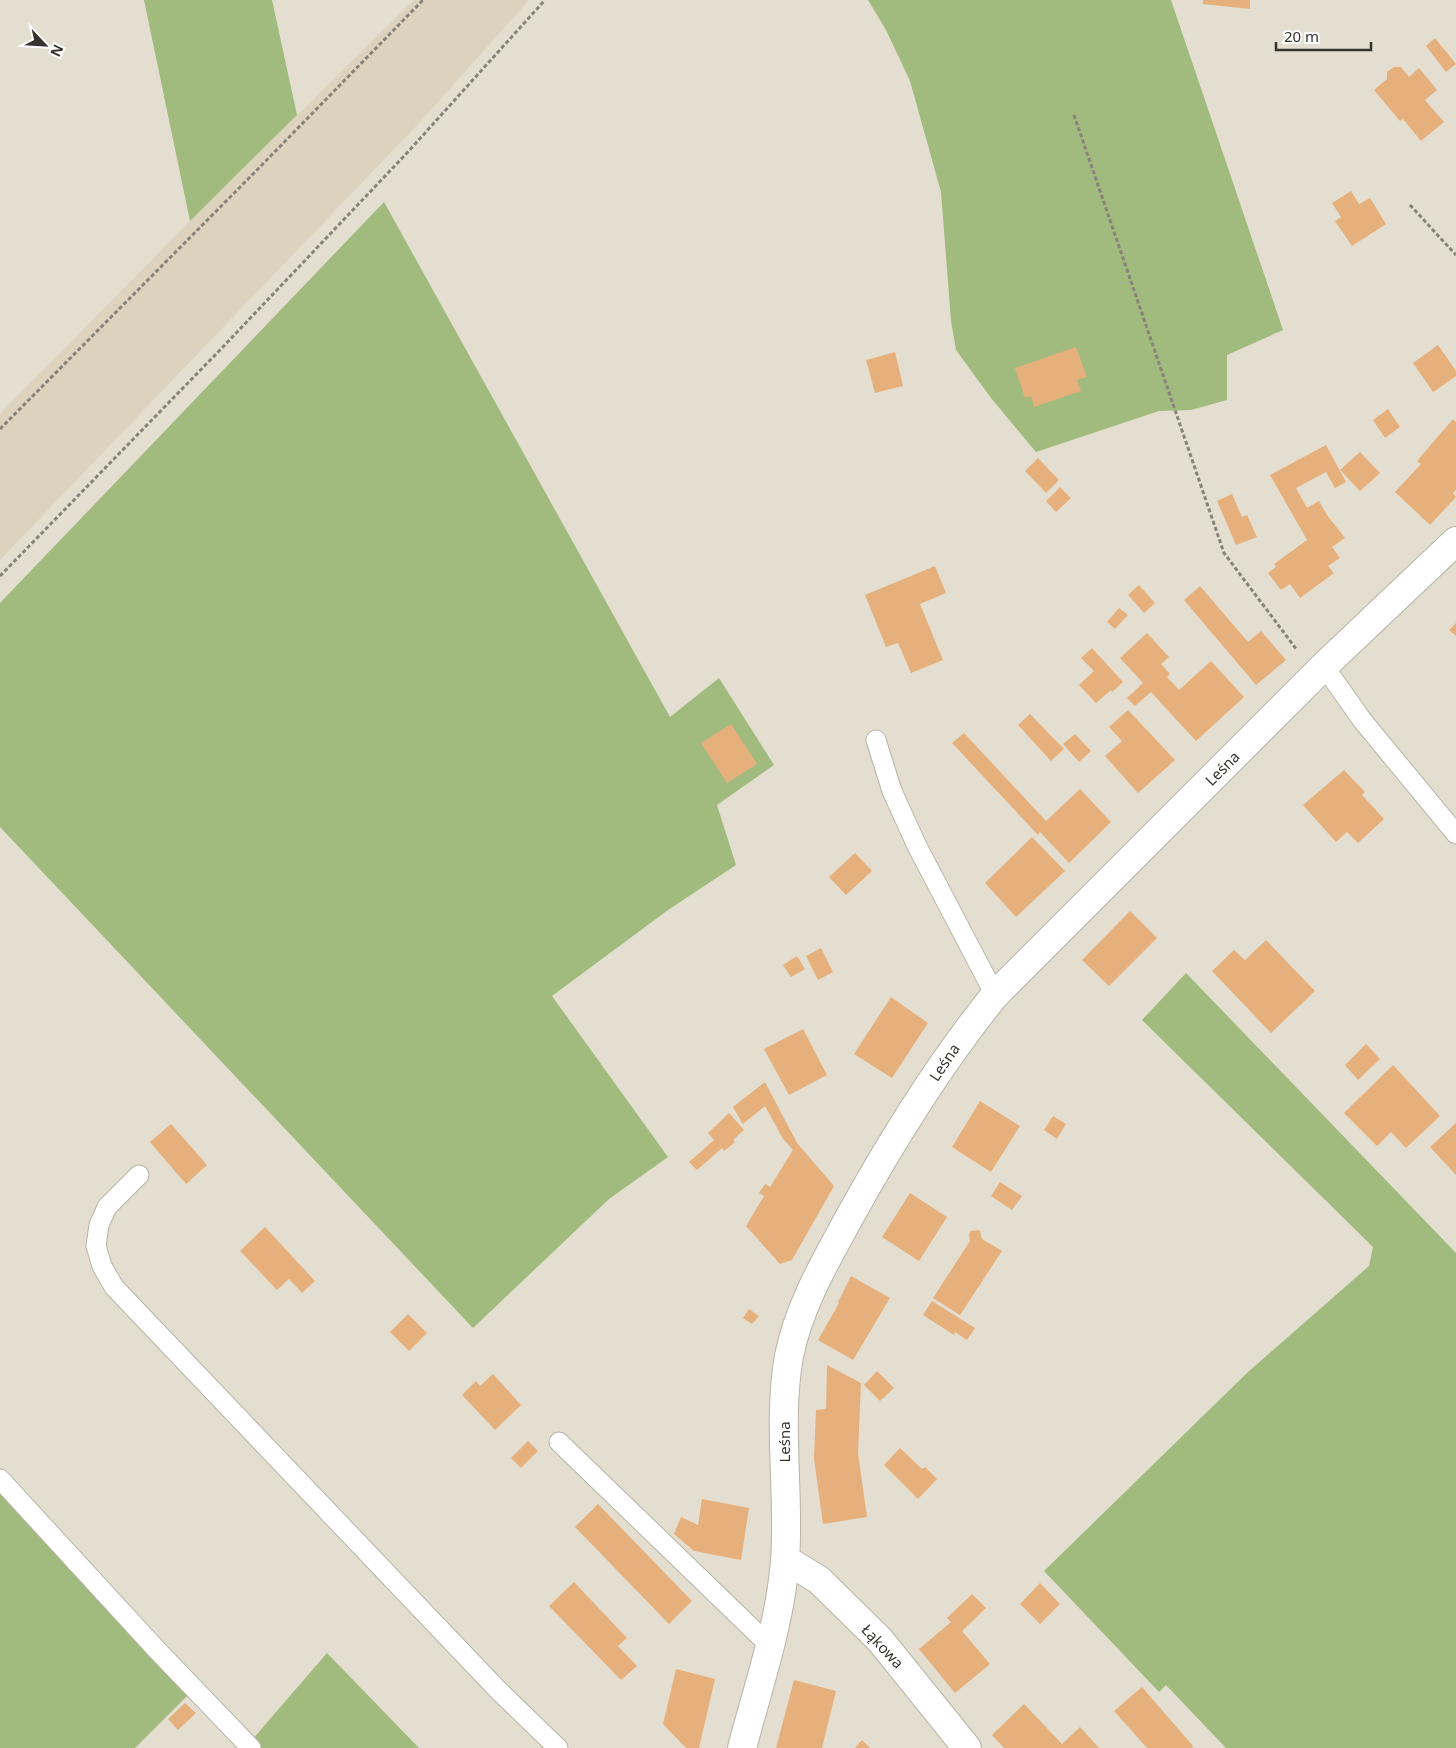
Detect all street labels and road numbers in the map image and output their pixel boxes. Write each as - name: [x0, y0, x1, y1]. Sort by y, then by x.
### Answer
- street label: Leśna: [1200, 746, 1244, 790]
- street label: Leśna: [924, 1039, 964, 1085]
- street label: Leśna: [774, 1421, 794, 1463]
- street label: Łąkowa: [858, 1620, 908, 1672]

